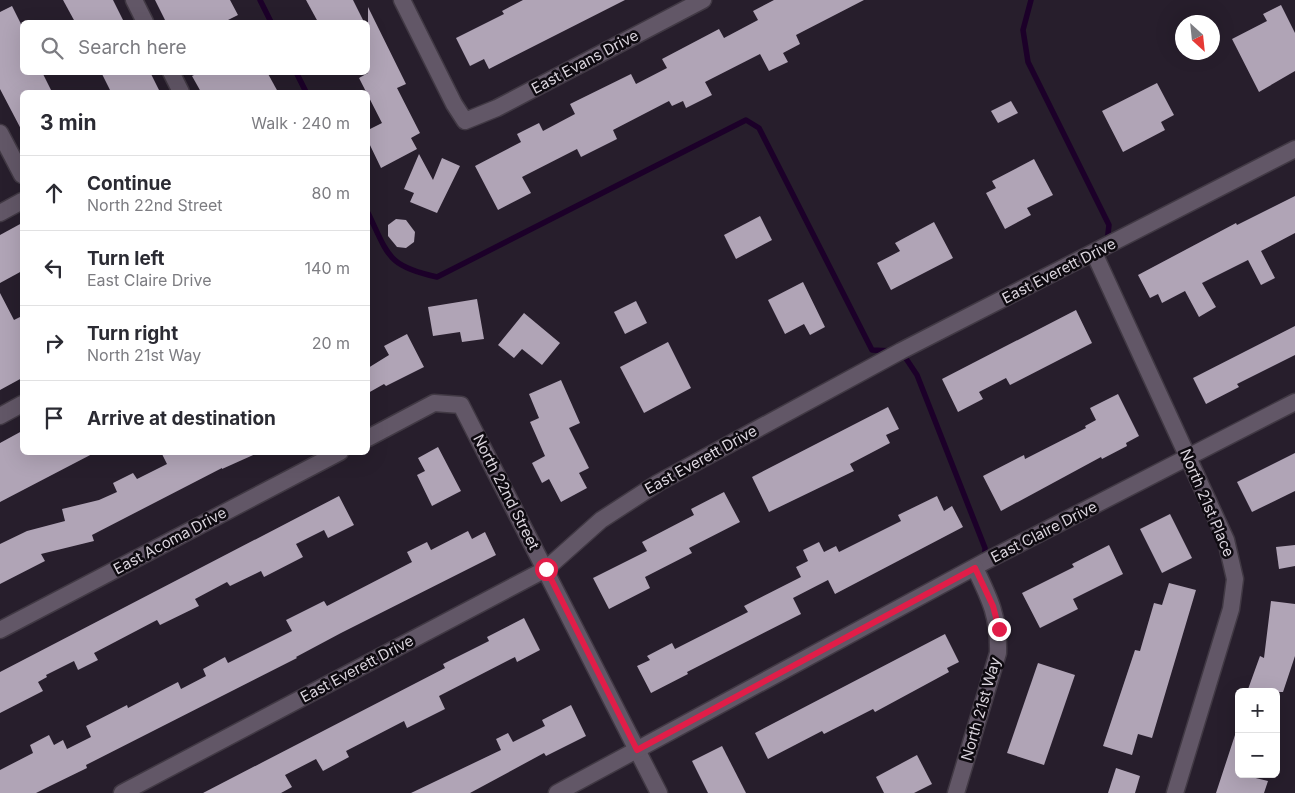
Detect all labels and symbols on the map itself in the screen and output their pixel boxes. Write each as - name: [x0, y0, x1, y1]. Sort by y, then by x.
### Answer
- north arrow: [1175, 15, 1220, 60]
- street label: East Evans Drive: [528, 25, 642, 98]
- street label: East Everett Drive: [999, 234, 1119, 307]
- street label: East Everett Drive: [641, 421, 760, 498]
- street label: North 22nd Street: [469, 431, 544, 553]
- street label: North 21st Place: [1176, 446, 1239, 560]
- street label: East Claire Drive: [987, 497, 1100, 567]
- street label: East Acoma Drive: [110, 503, 230, 578]
- route start: [535, 558, 558, 581]
- route end: [988, 618, 1011, 641]
- street label: East Everett Drive: [297, 631, 417, 706]
- street label: North 21st Way: [957, 654, 1005, 763]

